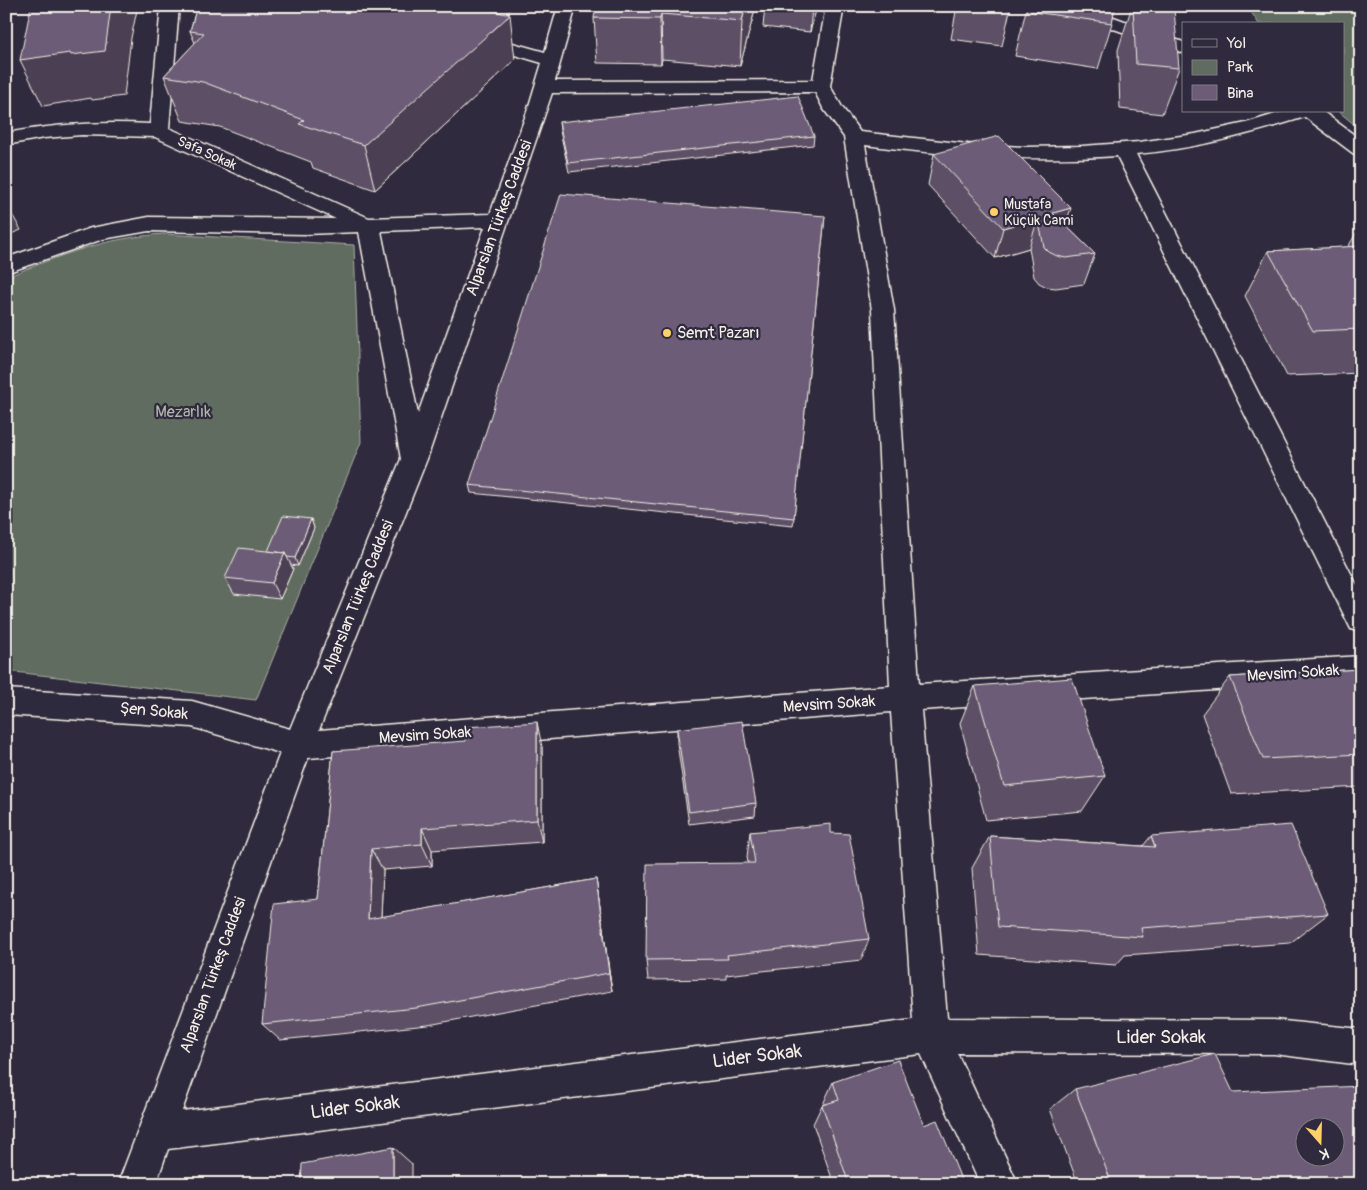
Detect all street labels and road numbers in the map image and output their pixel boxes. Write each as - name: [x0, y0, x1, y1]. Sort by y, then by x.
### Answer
- street label: Safa Sokak: [175, 132, 239, 174]
- street label: Alparslan Türkeş Caddesi: [461, 137, 537, 299]
- street label: Alparslan Türkeş Caddesi: [318, 517, 398, 677]
- street label: Mevsim Sokak: [1246, 660, 1340, 686]
- street label: Mevsim Sokak: [782, 691, 876, 717]
- street label: Şen Sokak: [119, 698, 189, 724]
- street label: Mevsim Sokak: [378, 722, 472, 748]
- street label: Alparslan Türkeş Caddesi: [175, 894, 251, 1056]
- street label: Lider Sokak: [1116, 1025, 1206, 1049]
- street label: Lider Sokak: [711, 1039, 803, 1073]
- street label: Lider Sokak: [309, 1090, 401, 1124]

